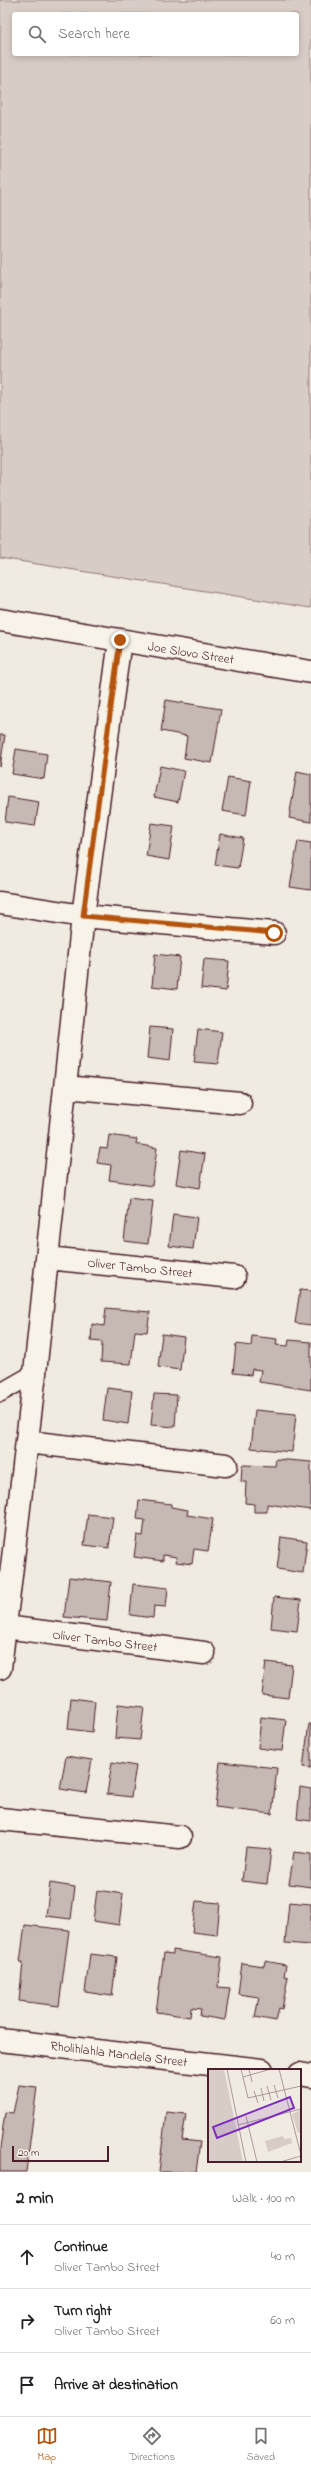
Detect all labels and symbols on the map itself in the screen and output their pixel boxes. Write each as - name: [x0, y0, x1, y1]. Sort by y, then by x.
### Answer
- route end: [111, 631, 129, 649]
- street label: Joe Slovo Street: [146, 637, 236, 670]
- route start: [265, 924, 283, 942]
- street label: Oliver Tambo Street: [86, 1254, 194, 1284]
- street label: Oliver Tambo Street: [51, 1626, 159, 1657]
- street label: Rholihlahla Mandela Street: [49, 2037, 189, 2072]
- inset map: [208, 2069, 301, 2162]
- scale bar: [12, 2144, 109, 2163]

